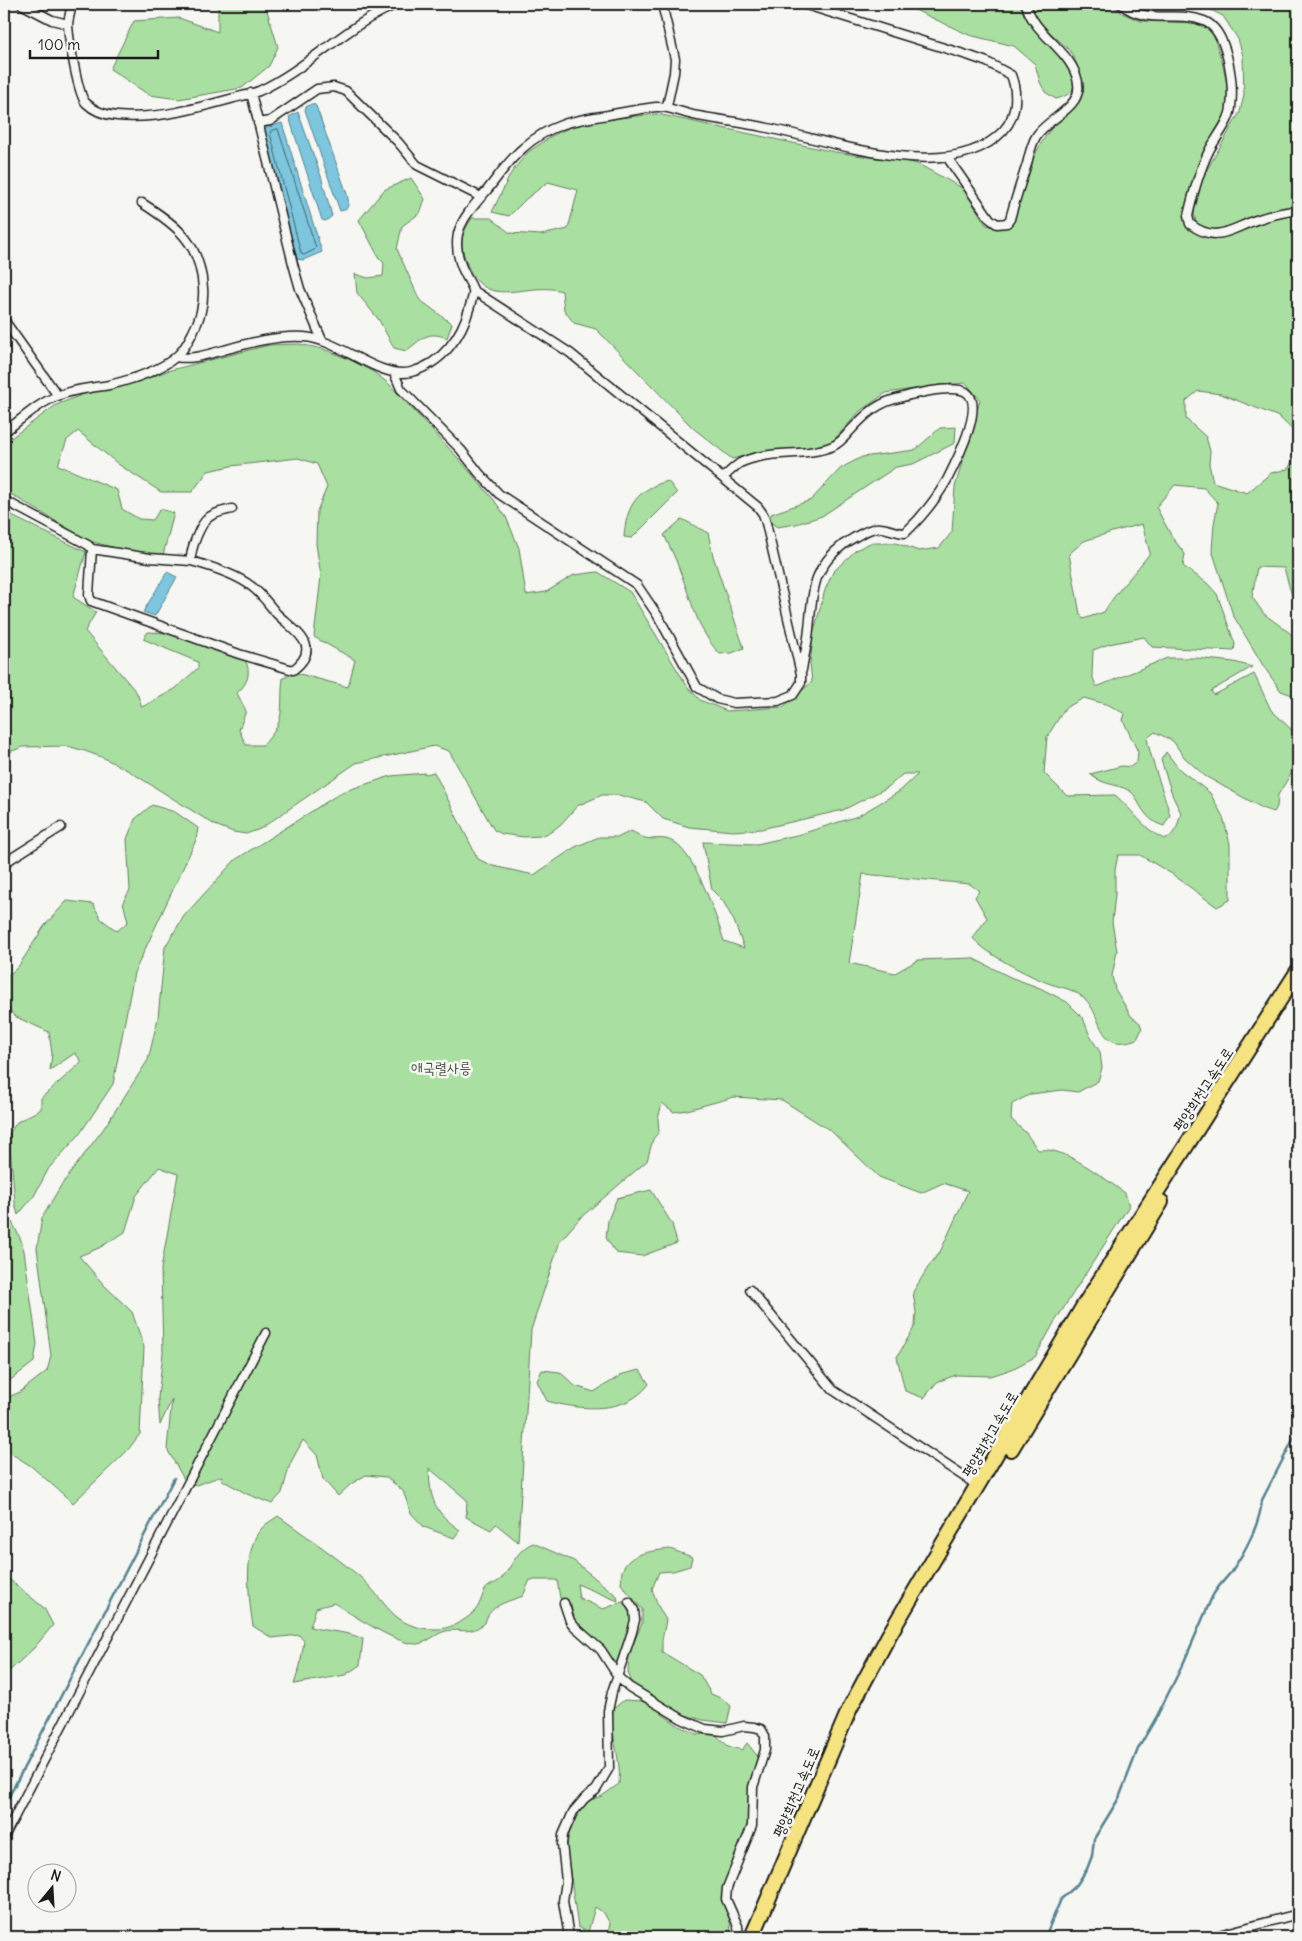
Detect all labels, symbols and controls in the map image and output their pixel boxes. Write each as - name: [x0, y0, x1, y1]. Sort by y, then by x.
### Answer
- scale bar: [30, 28, 158, 60]
- text: 100 m: [38, 35, 80, 54]
- street label: 평양희천고속도로: [1169, 1043, 1237, 1135]
- park label: 애국렬사릉: [411, 1058, 471, 1077]
- street label: 평양희천고속도로: [958, 1387, 1022, 1481]
- street label: 평양희천고속도로: [768, 1744, 824, 1840]
- north arrow: [28, 1864, 78, 1914]
- text: N: [49, 1866, 63, 1886]

